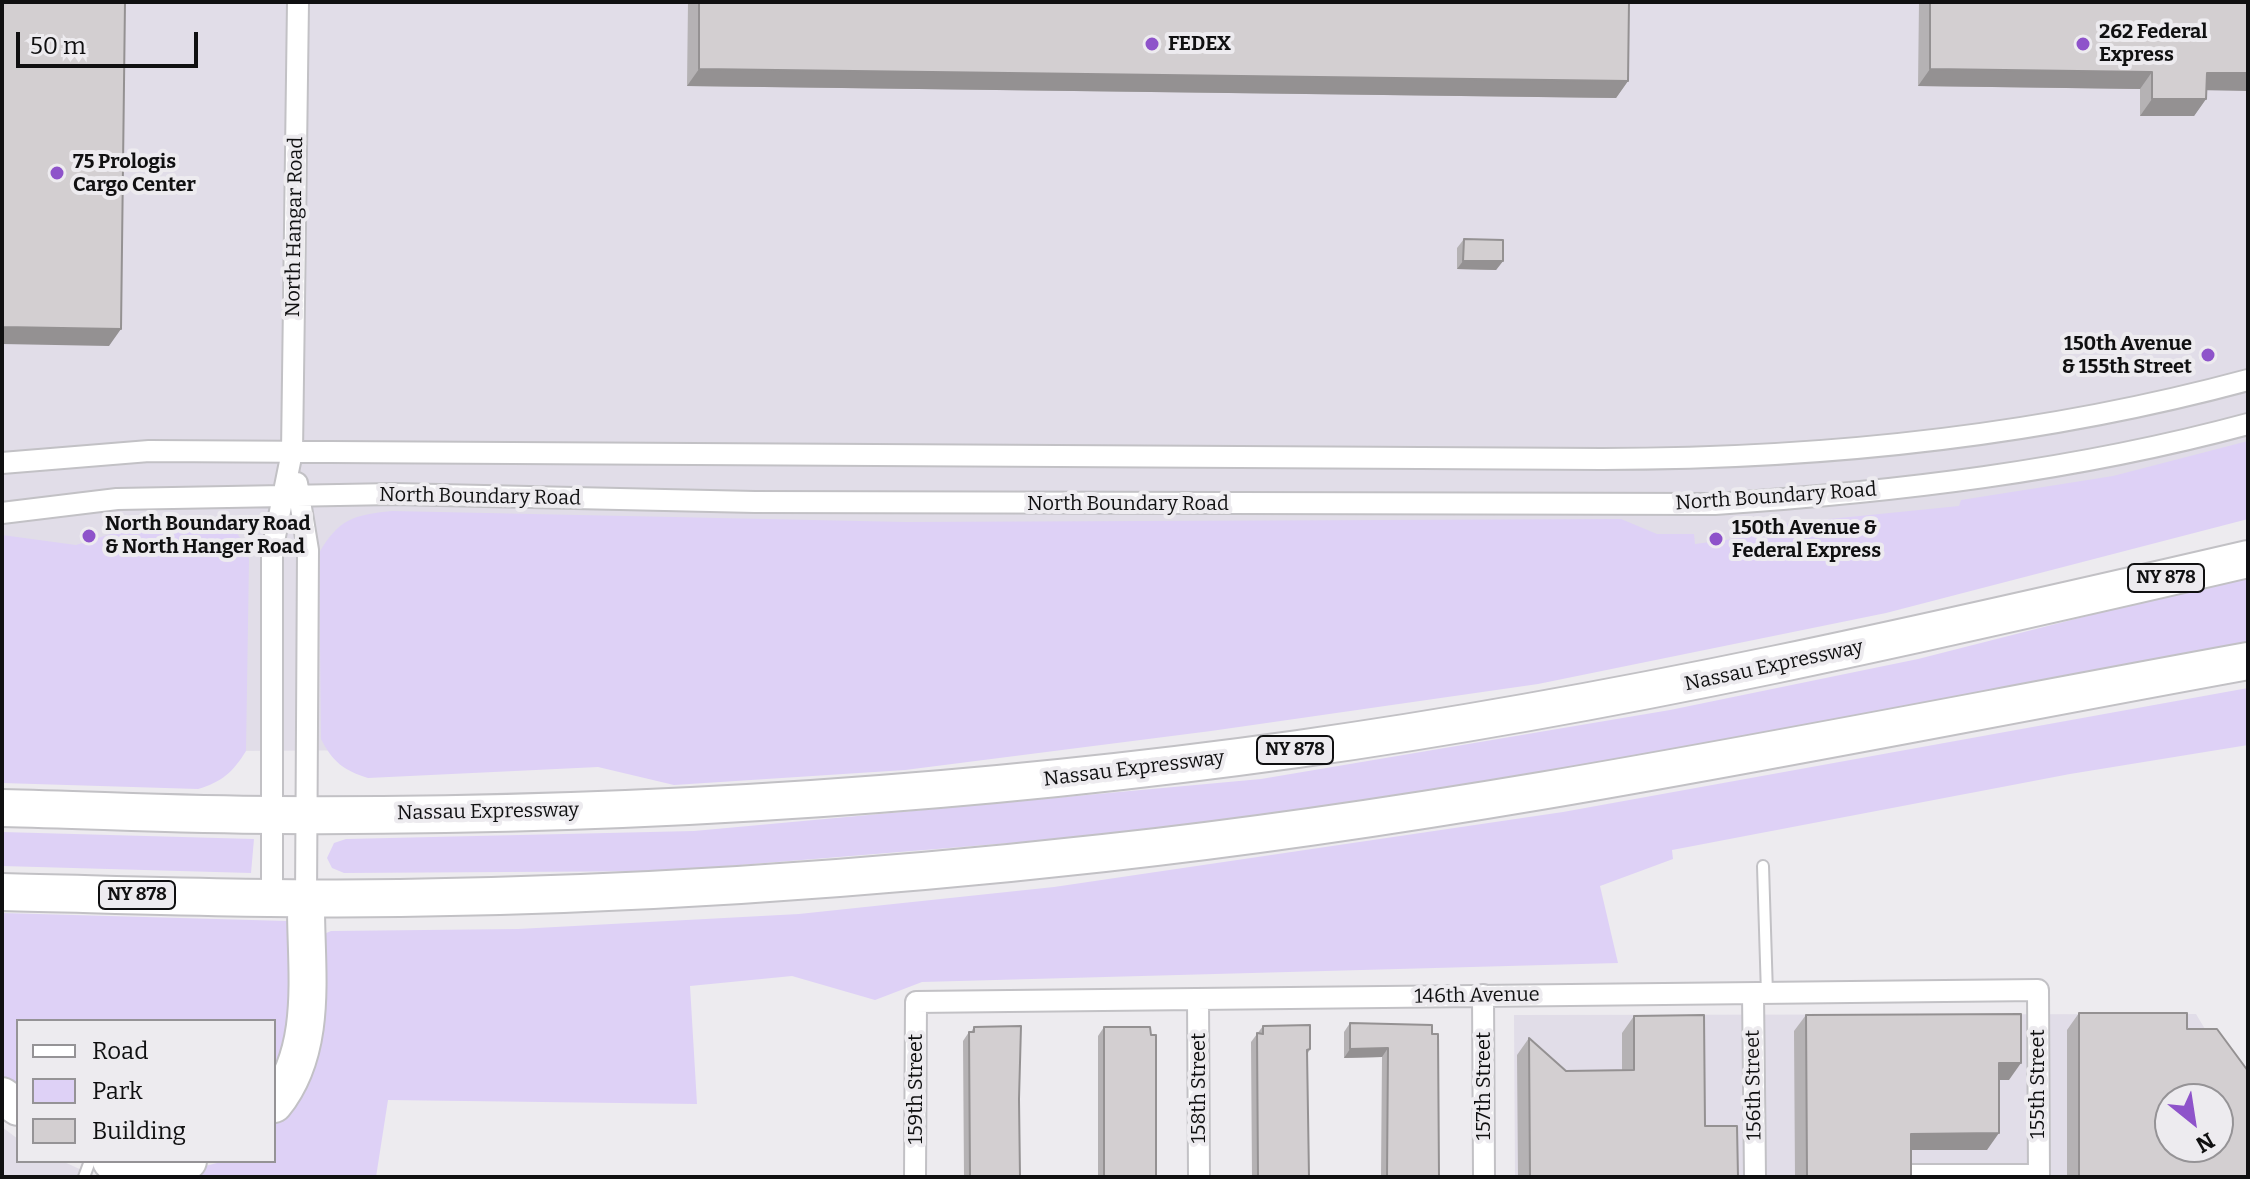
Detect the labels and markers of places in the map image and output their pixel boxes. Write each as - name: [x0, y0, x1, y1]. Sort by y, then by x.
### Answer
- place label: 262 Federal Express: [2099, 20, 2207, 67]
- place label: FEDEX: [1168, 32, 1231, 56]
- marker: FEDEX: [1143, 35, 1161, 53]
- marker: 262 Federal Express: [2074, 35, 2092, 53]
- place label: 75 Prologis Cargo Center: [73, 150, 196, 197]
- marker: 75 Prologis Cargo Center: [48, 164, 66, 182]
- place label: 150th Avenue & 155th Street: [2062, 332, 2192, 379]
- marker: 150th Avenue & 155th Street: [2199, 346, 2217, 364]
- place label: North Boundary Road & North Hanger Road: [105, 512, 311, 559]
- place label: 150th Avenue & Federal Express: [1732, 516, 1881, 563]
- marker: North Boundary Road & North Hanger Road: [80, 527, 98, 545]
- marker: 150th Avenue & Federal Express: [1707, 530, 1725, 548]

